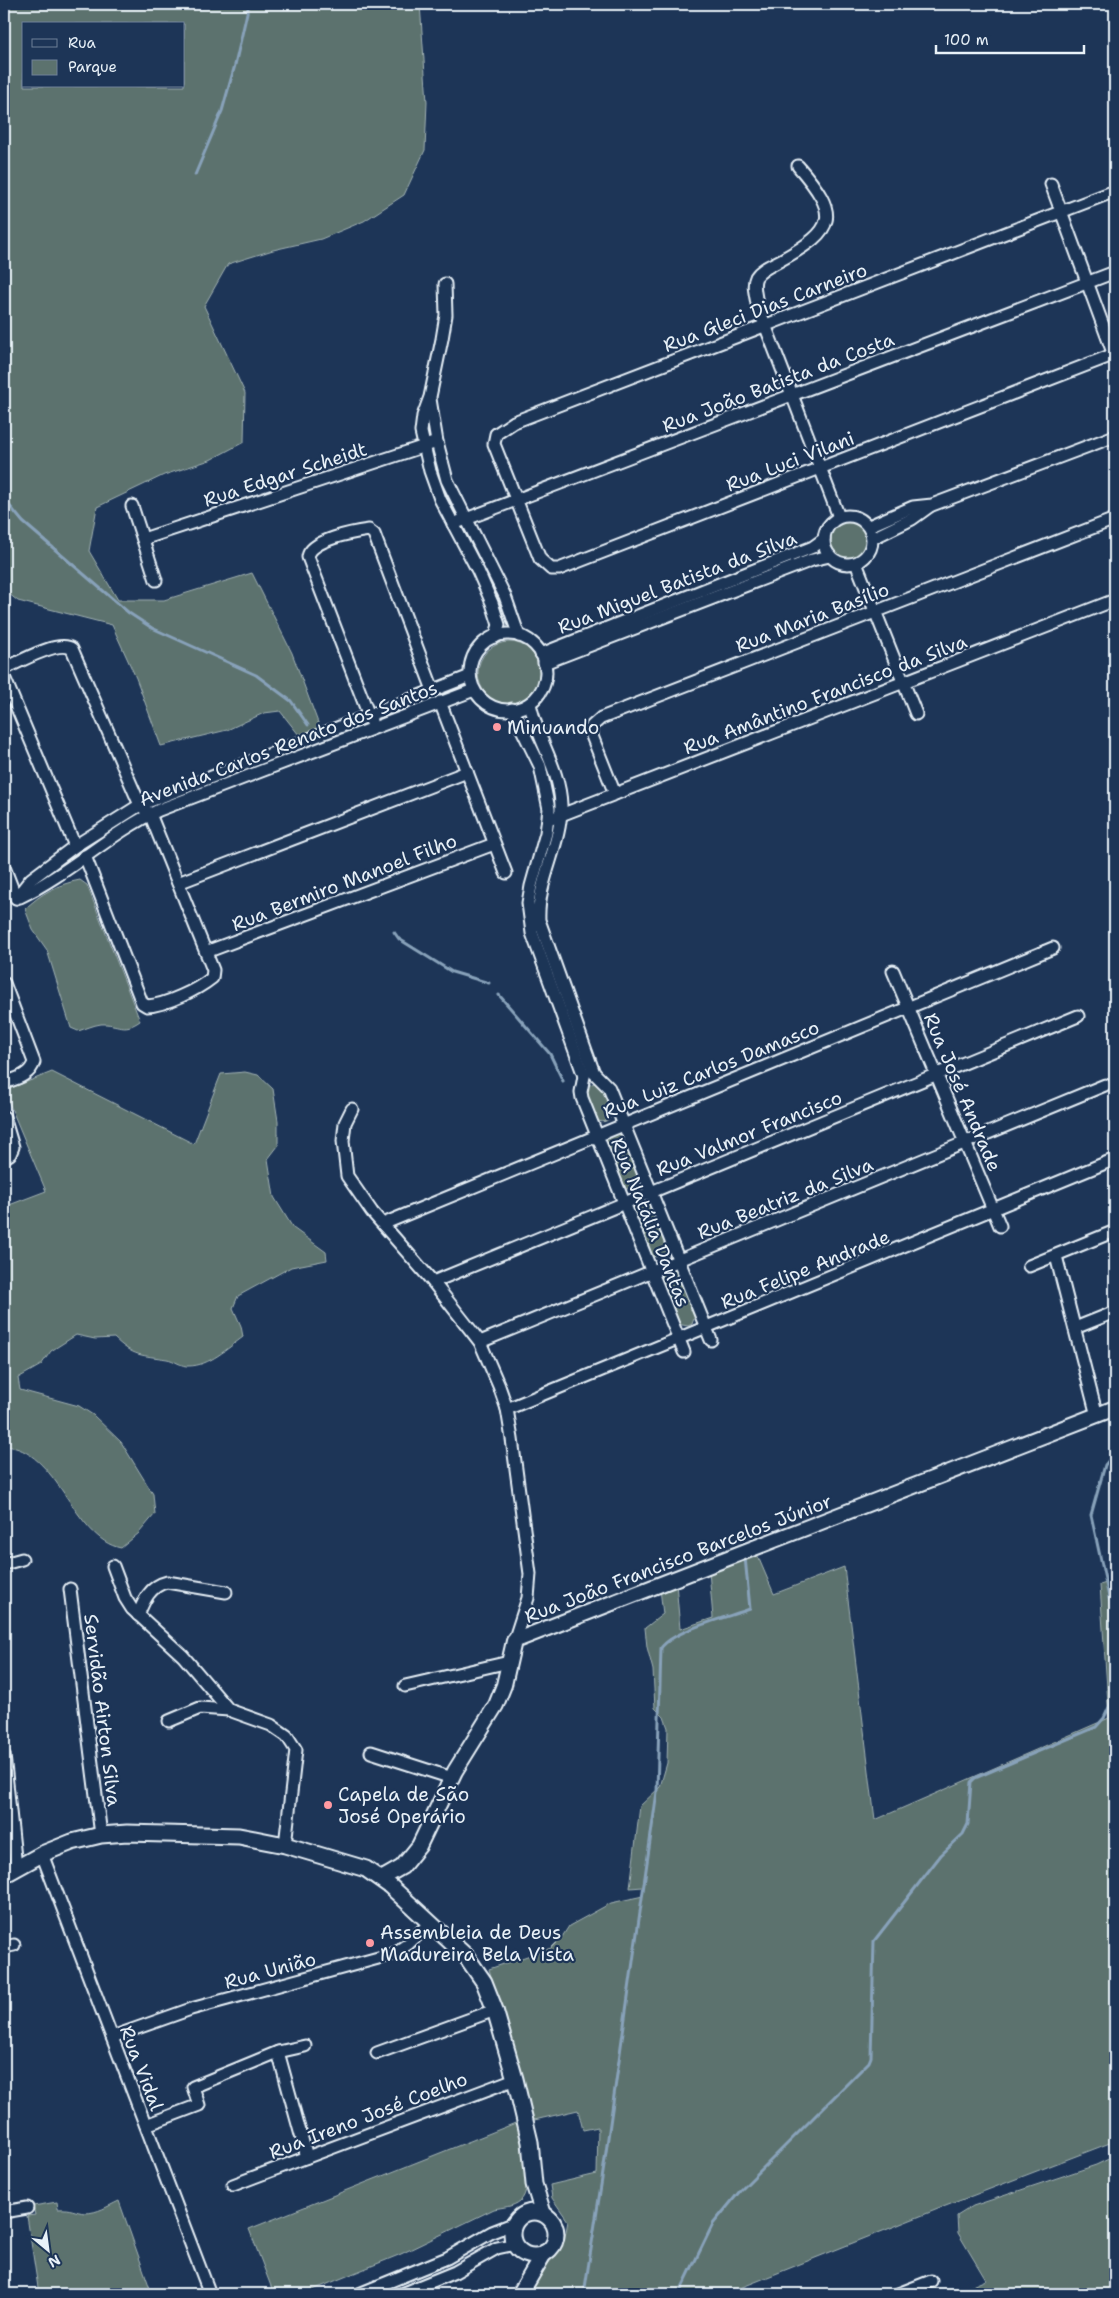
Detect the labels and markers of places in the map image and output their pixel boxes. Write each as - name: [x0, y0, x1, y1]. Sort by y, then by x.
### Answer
- place label: Minuando: [507, 715, 599, 740]
- marker: Minuando: [491, 721, 503, 733]
- place label: Capela de São José Operário: [338, 1782, 469, 1829]
- marker: Capela de São José Operário: [322, 1799, 334, 1811]
- place label: Assembleia de Deus Madureira Bela Vista: [380, 1920, 574, 1967]
- marker: Assembleia de Deus Madureira Bela Vista: [364, 1937, 376, 1949]

